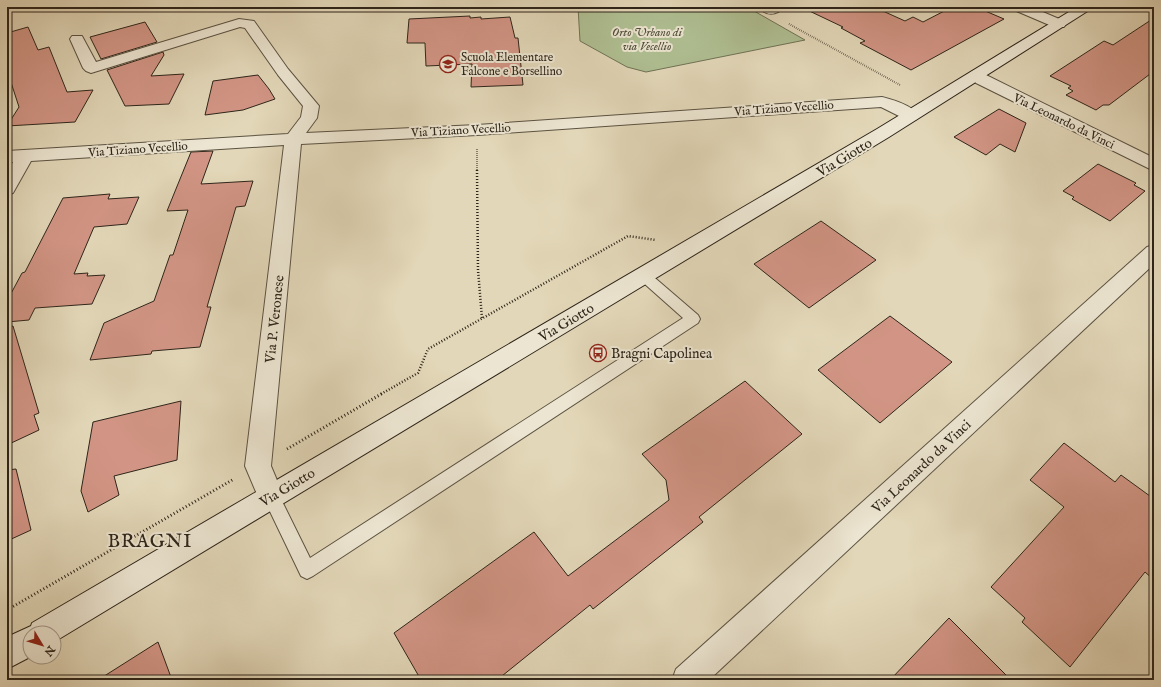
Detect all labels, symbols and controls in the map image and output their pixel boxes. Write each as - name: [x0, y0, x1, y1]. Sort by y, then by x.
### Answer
- park label: Orto Urbano di via Vecellio: [612, 25, 683, 54]
- place label: Scuola Elementare Falcone e Borsellino: [461, 50, 563, 79]
- school or university icon: Scuola Elementare Falcone e Borsellino: [438, 54, 458, 74]
- street label: Via Leonardo da Vinci: [1010, 90, 1117, 153]
- street label: Via Tiziano Vecellio: [733, 97, 835, 120]
- street label: Via Tiziano Vecellio: [410, 120, 512, 141]
- street label: Via Giotto: [813, 134, 876, 182]
- street label: Via Tiziano Vecellio: [87, 138, 189, 161]
- street label: Via P. Veronese: [261, 274, 289, 365]
- street label: Via Giotto: [535, 299, 598, 347]
- bus stop icon: Bragni Capolinea: [588, 343, 608, 363]
- place label: Bragni Capolinea: [611, 345, 713, 363]
- street label: Via Leonardo da Vinci: [867, 416, 975, 518]
- street label: Via Giotto: [256, 464, 319, 512]
- district label: BRAGNI: [108, 530, 192, 554]
- north arrow: [22, 625, 62, 665]
- text: N: [40, 642, 58, 659]

